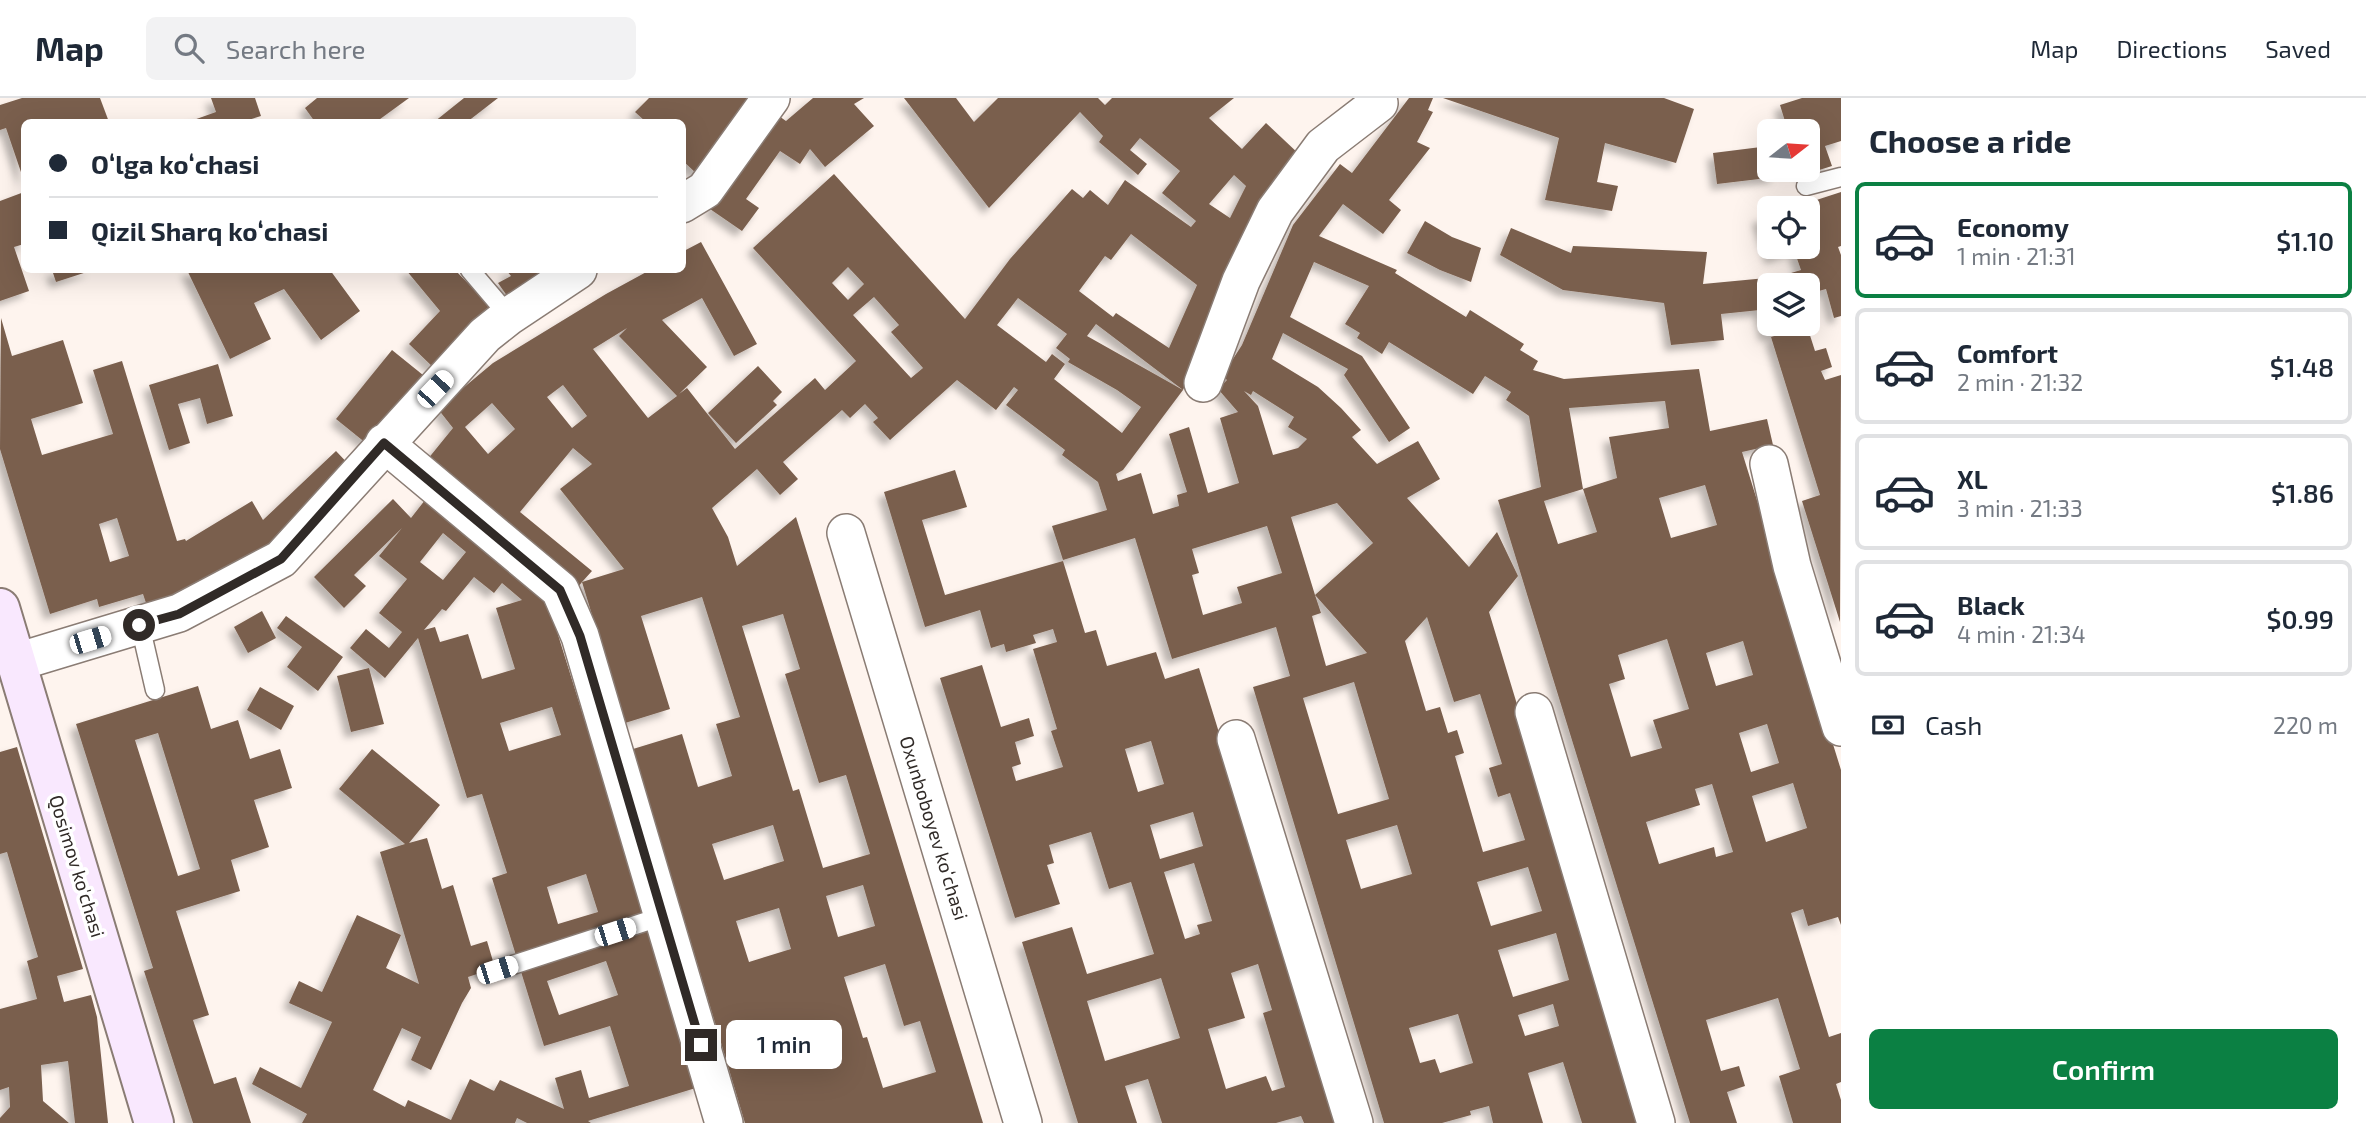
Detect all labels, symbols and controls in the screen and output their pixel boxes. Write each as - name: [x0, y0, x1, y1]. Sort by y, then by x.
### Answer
- search box: [146, 17, 636, 80]
- text: Map: [35, 28, 104, 68]
- icon: search: [170, 29, 208, 67]
- text: Search here: [226, 33, 365, 64]
- text: Map: [2030, 34, 2078, 63]
- text: Directions: [2116, 34, 2227, 63]
- text: Saved: [2265, 34, 2331, 63]
- north arrow: [1757, 119, 1820, 182]
- map controls: [1757, 119, 1820, 336]
- text: Choose a ride: [1869, 121, 2072, 159]
- text: Oʻlga koʻchasi: [91, 148, 259, 179]
- button: locate: [1757, 196, 1820, 259]
- icon: car: [1873, 209, 1936, 272]
- text: Economy: [1957, 211, 2069, 242]
- text: Qizil Sharq koʻchasi: [91, 215, 328, 246]
- text: $1.10: [2276, 225, 2334, 256]
- text: 1 min · 21:31: [1957, 242, 2076, 270]
- button: layers: [1757, 273, 1820, 336]
- icon: car: [1873, 335, 1936, 398]
- text: Comfort: [1957, 337, 2058, 368]
- text: $1.48: [2270, 351, 2334, 382]
- car: [413, 366, 458, 412]
- text: 2 min · 21:32: [1957, 368, 2083, 396]
- icon: car: [1873, 461, 1936, 524]
- text: XL: [1957, 463, 1988, 494]
- text: $1.86: [2271, 477, 2334, 508]
- text: 3 min · 21:33: [1957, 494, 2083, 522]
- icon: car: [1873, 587, 1936, 650]
- text: Black: [1957, 589, 2025, 620]
- text: $0.99: [2267, 603, 2334, 634]
- route start: [123, 609, 155, 641]
- text: 4 min · 21:34: [1957, 620, 2086, 648]
- car: [67, 624, 114, 656]
- icon: cash: [1869, 706, 1907, 744]
- text: Cash: [1925, 709, 1982, 740]
- text: 220 m: [2273, 711, 2338, 739]
- street label: Oxunboboyev koʻchasi: [896, 733, 973, 923]
- street label: Qosimov ko'chasi: [45, 792, 110, 940]
- car: [592, 916, 639, 948]
- car: [474, 954, 521, 986]
- callout: 1 min: [726, 1020, 841, 1070]
- route end: [685, 1029, 717, 1061]
- button: Confirm: [1869, 1029, 2338, 1109]
- text: 1 min: [757, 1030, 811, 1058]

